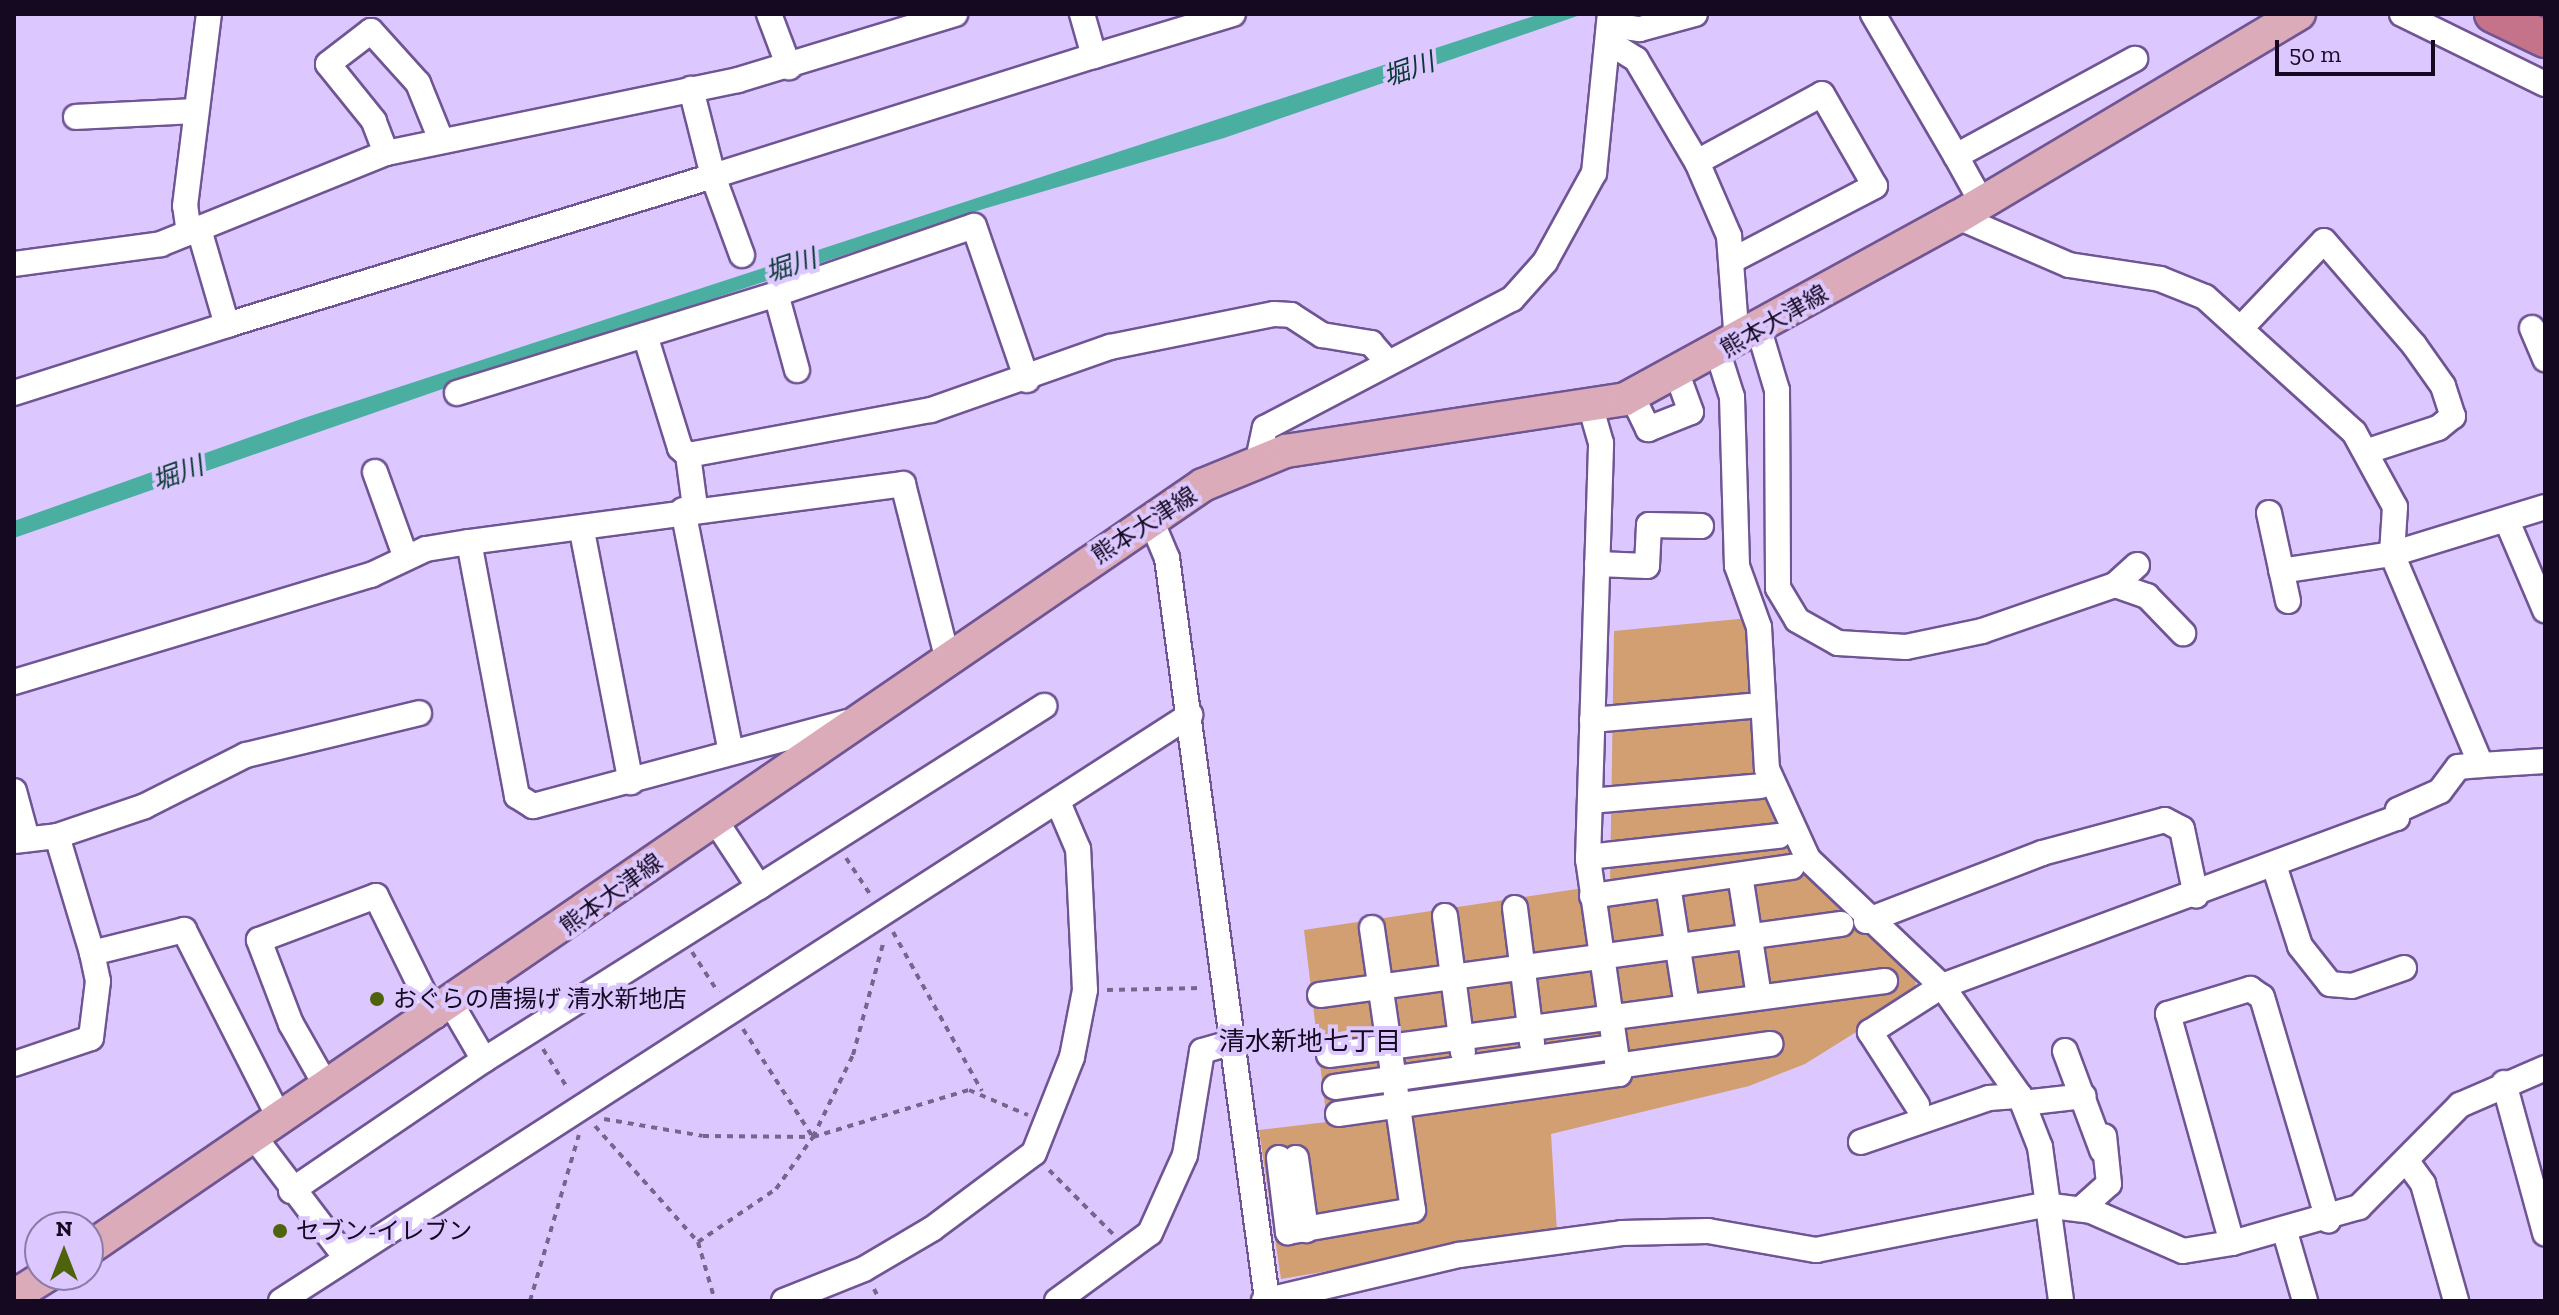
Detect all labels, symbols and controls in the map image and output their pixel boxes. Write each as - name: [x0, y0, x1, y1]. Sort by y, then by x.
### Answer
- scale bar: [2279, 24, 2439, 74]
- text: 50 m: [2289, 39, 2341, 68]
- water label: 堀川: [1379, 47, 1439, 93]
- water label: 堀川: [761, 243, 821, 289]
- street label: 熊本大津線: [1715, 279, 1833, 363]
- water label: 堀川: [148, 450, 208, 498]
- street label: 熊本大津線: [1086, 480, 1202, 570]
- street label: 熊本大津線: [554, 847, 668, 941]
- place label: おぐらの唐揚げ 清水新地店: [393, 985, 686, 1013]
- marker: おぐらの唐揚げ 清水新地店: [368, 990, 386, 1008]
- district label: 清水新地七丁目: [1219, 1026, 1401, 1058]
- north arrow: [24, 1211, 104, 1291]
- text: N: [56, 1215, 72, 1242]
- place label: セブン-イレブン: [296, 1217, 472, 1245]
- marker: セブン-イレブン: [271, 1222, 289, 1240]

